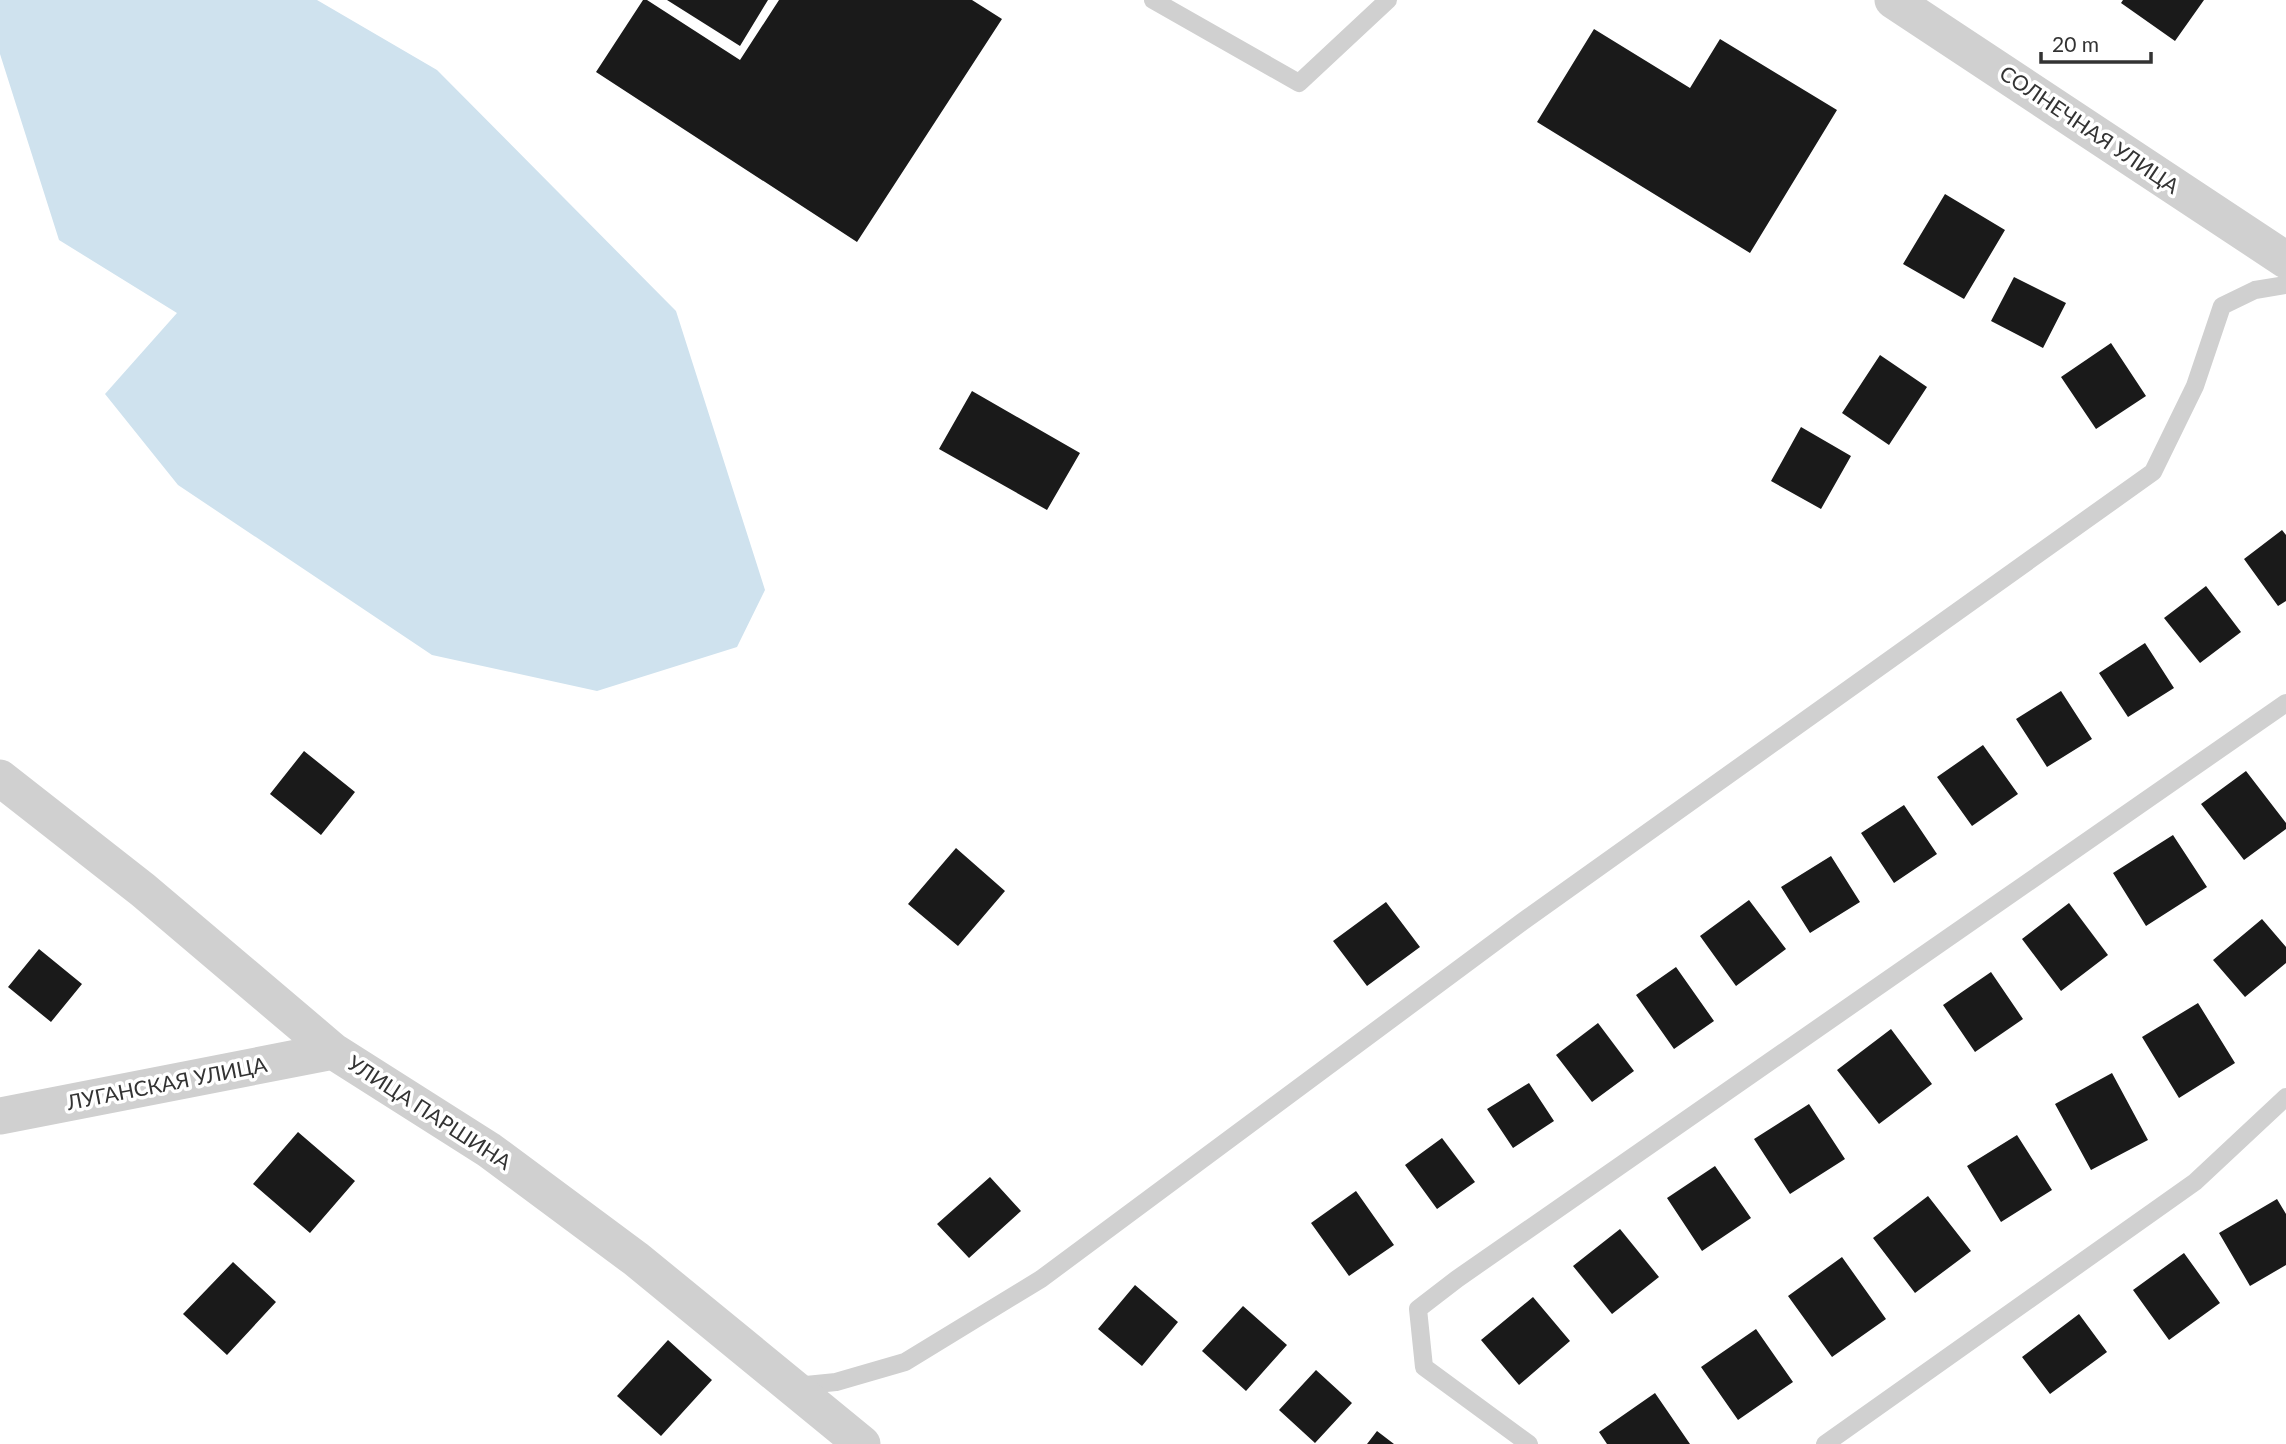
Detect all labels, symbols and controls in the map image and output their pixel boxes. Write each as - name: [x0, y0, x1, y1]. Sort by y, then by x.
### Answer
- scale bar: [2041, 21, 2151, 65]
- text: 20 m: [2052, 31, 2099, 56]
- street label: СОЛНЕЧНАЯ УЛИЦА: [1996, 59, 2185, 198]
- street label: УЛИЦА ПАРШИНА: [343, 1049, 517, 1174]
- street label: ЛУГАНСКАЯ УЛИЦА: [64, 1051, 270, 1114]

